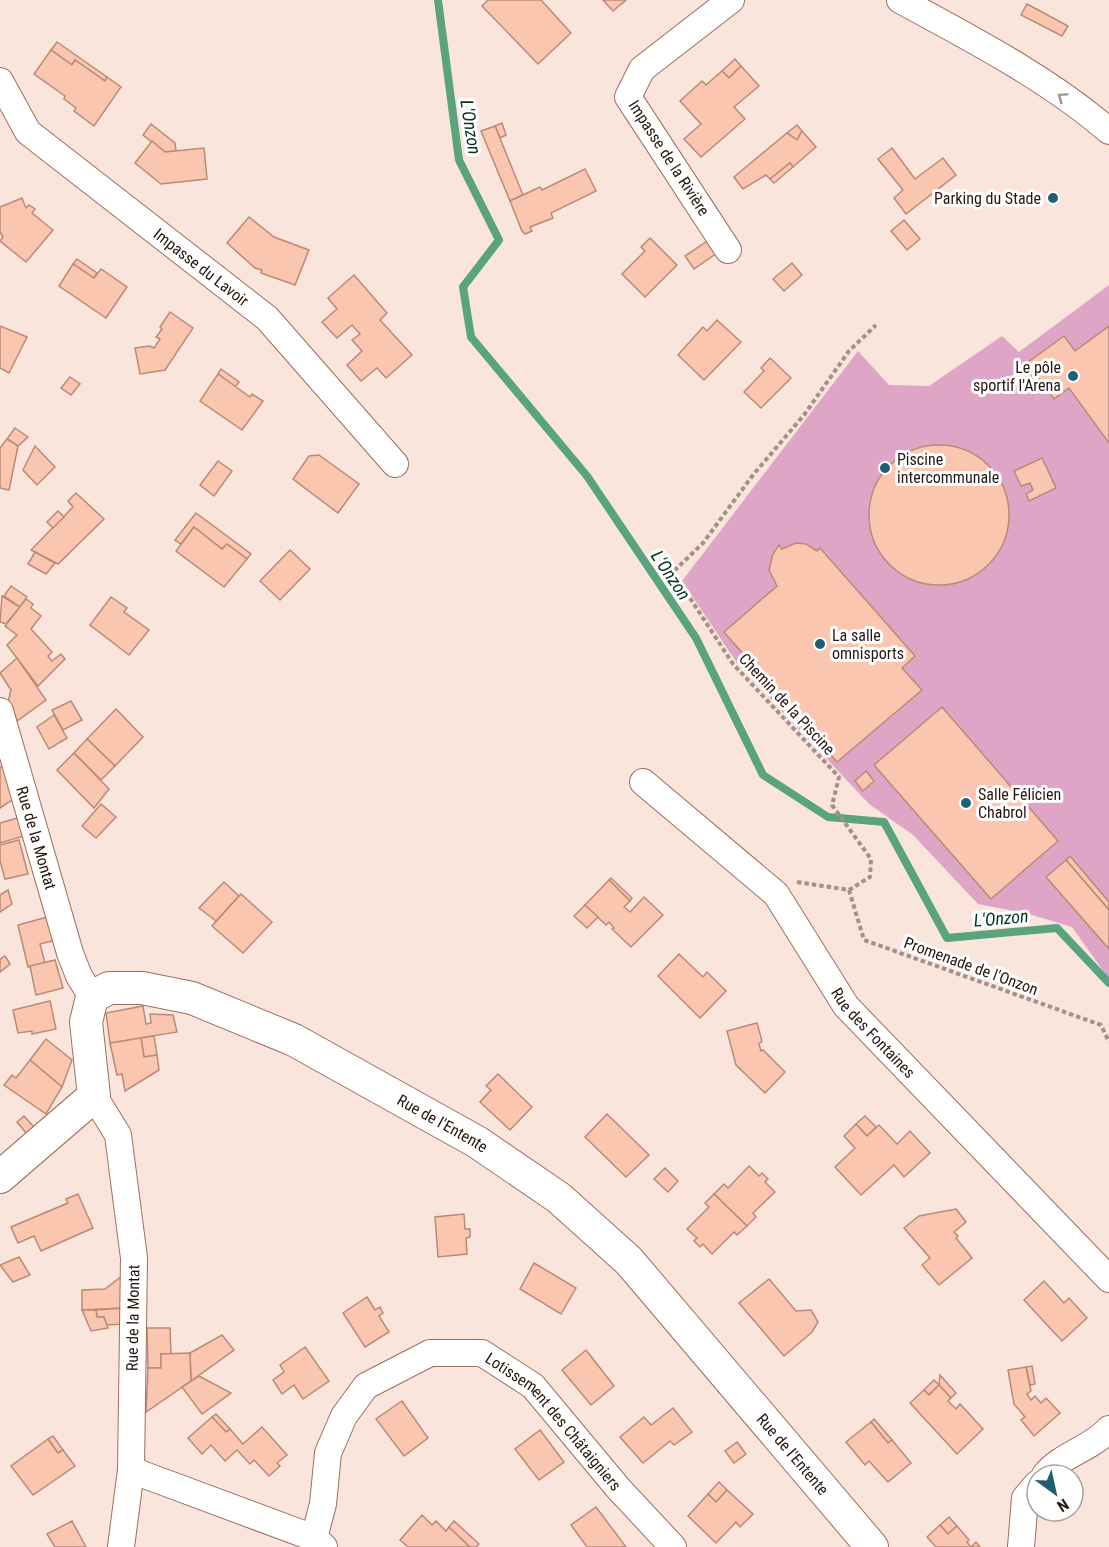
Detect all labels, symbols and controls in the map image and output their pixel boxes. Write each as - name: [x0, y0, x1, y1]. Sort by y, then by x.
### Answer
- one-way arrow: [1057, 93, 1068, 104]
- street label: Impasse de la Rivière: [625, 97, 713, 219]
- water label: L'Onzon: [456, 98, 486, 156]
- place label: Parking du Stade: [934, 189, 1041, 208]
- marker: Parking du Stade: [1046, 191, 1060, 205]
- street label: Impasse du Lavoir: [150, 224, 253, 310]
- place label: Le pôle sportif l'Arena: [973, 358, 1061, 395]
- marker: Le pôle sportif l'Arena: [1066, 369, 1080, 383]
- place label: Piscine intercommunale: [897, 450, 999, 487]
- marker: Piscine intercommunale: [878, 461, 892, 475]
- water label: L'Onzon: [647, 546, 695, 604]
- place label: La salle omnisports: [832, 626, 904, 663]
- marker: La salle omnisports: [813, 637, 827, 651]
- street label: Chemin de la Piscine: [735, 649, 839, 759]
- street label: Rue de la Montat: [13, 784, 61, 892]
- place label: Salle Félicien Chabrol: [978, 785, 1061, 822]
- marker: Salle Félicien Chabrol: [959, 796, 973, 810]
- water label: L'Onzon: [973, 905, 1029, 931]
- street label: Promenade de l'Onzon: [901, 933, 1041, 999]
- street label: Rue des Fontaines: [827, 984, 919, 1082]
- street label: Rue de l'Entente: [394, 1090, 492, 1156]
- street label: Rue de la Montat: [123, 1264, 143, 1371]
- street label: Lotissement des Châtaigniers: [482, 1348, 626, 1494]
- street label: Rue de l'Entente: [753, 1409, 833, 1499]
- north arrow: [1025, 1463, 1085, 1523]
- text: N: [1054, 1495, 1072, 1516]

